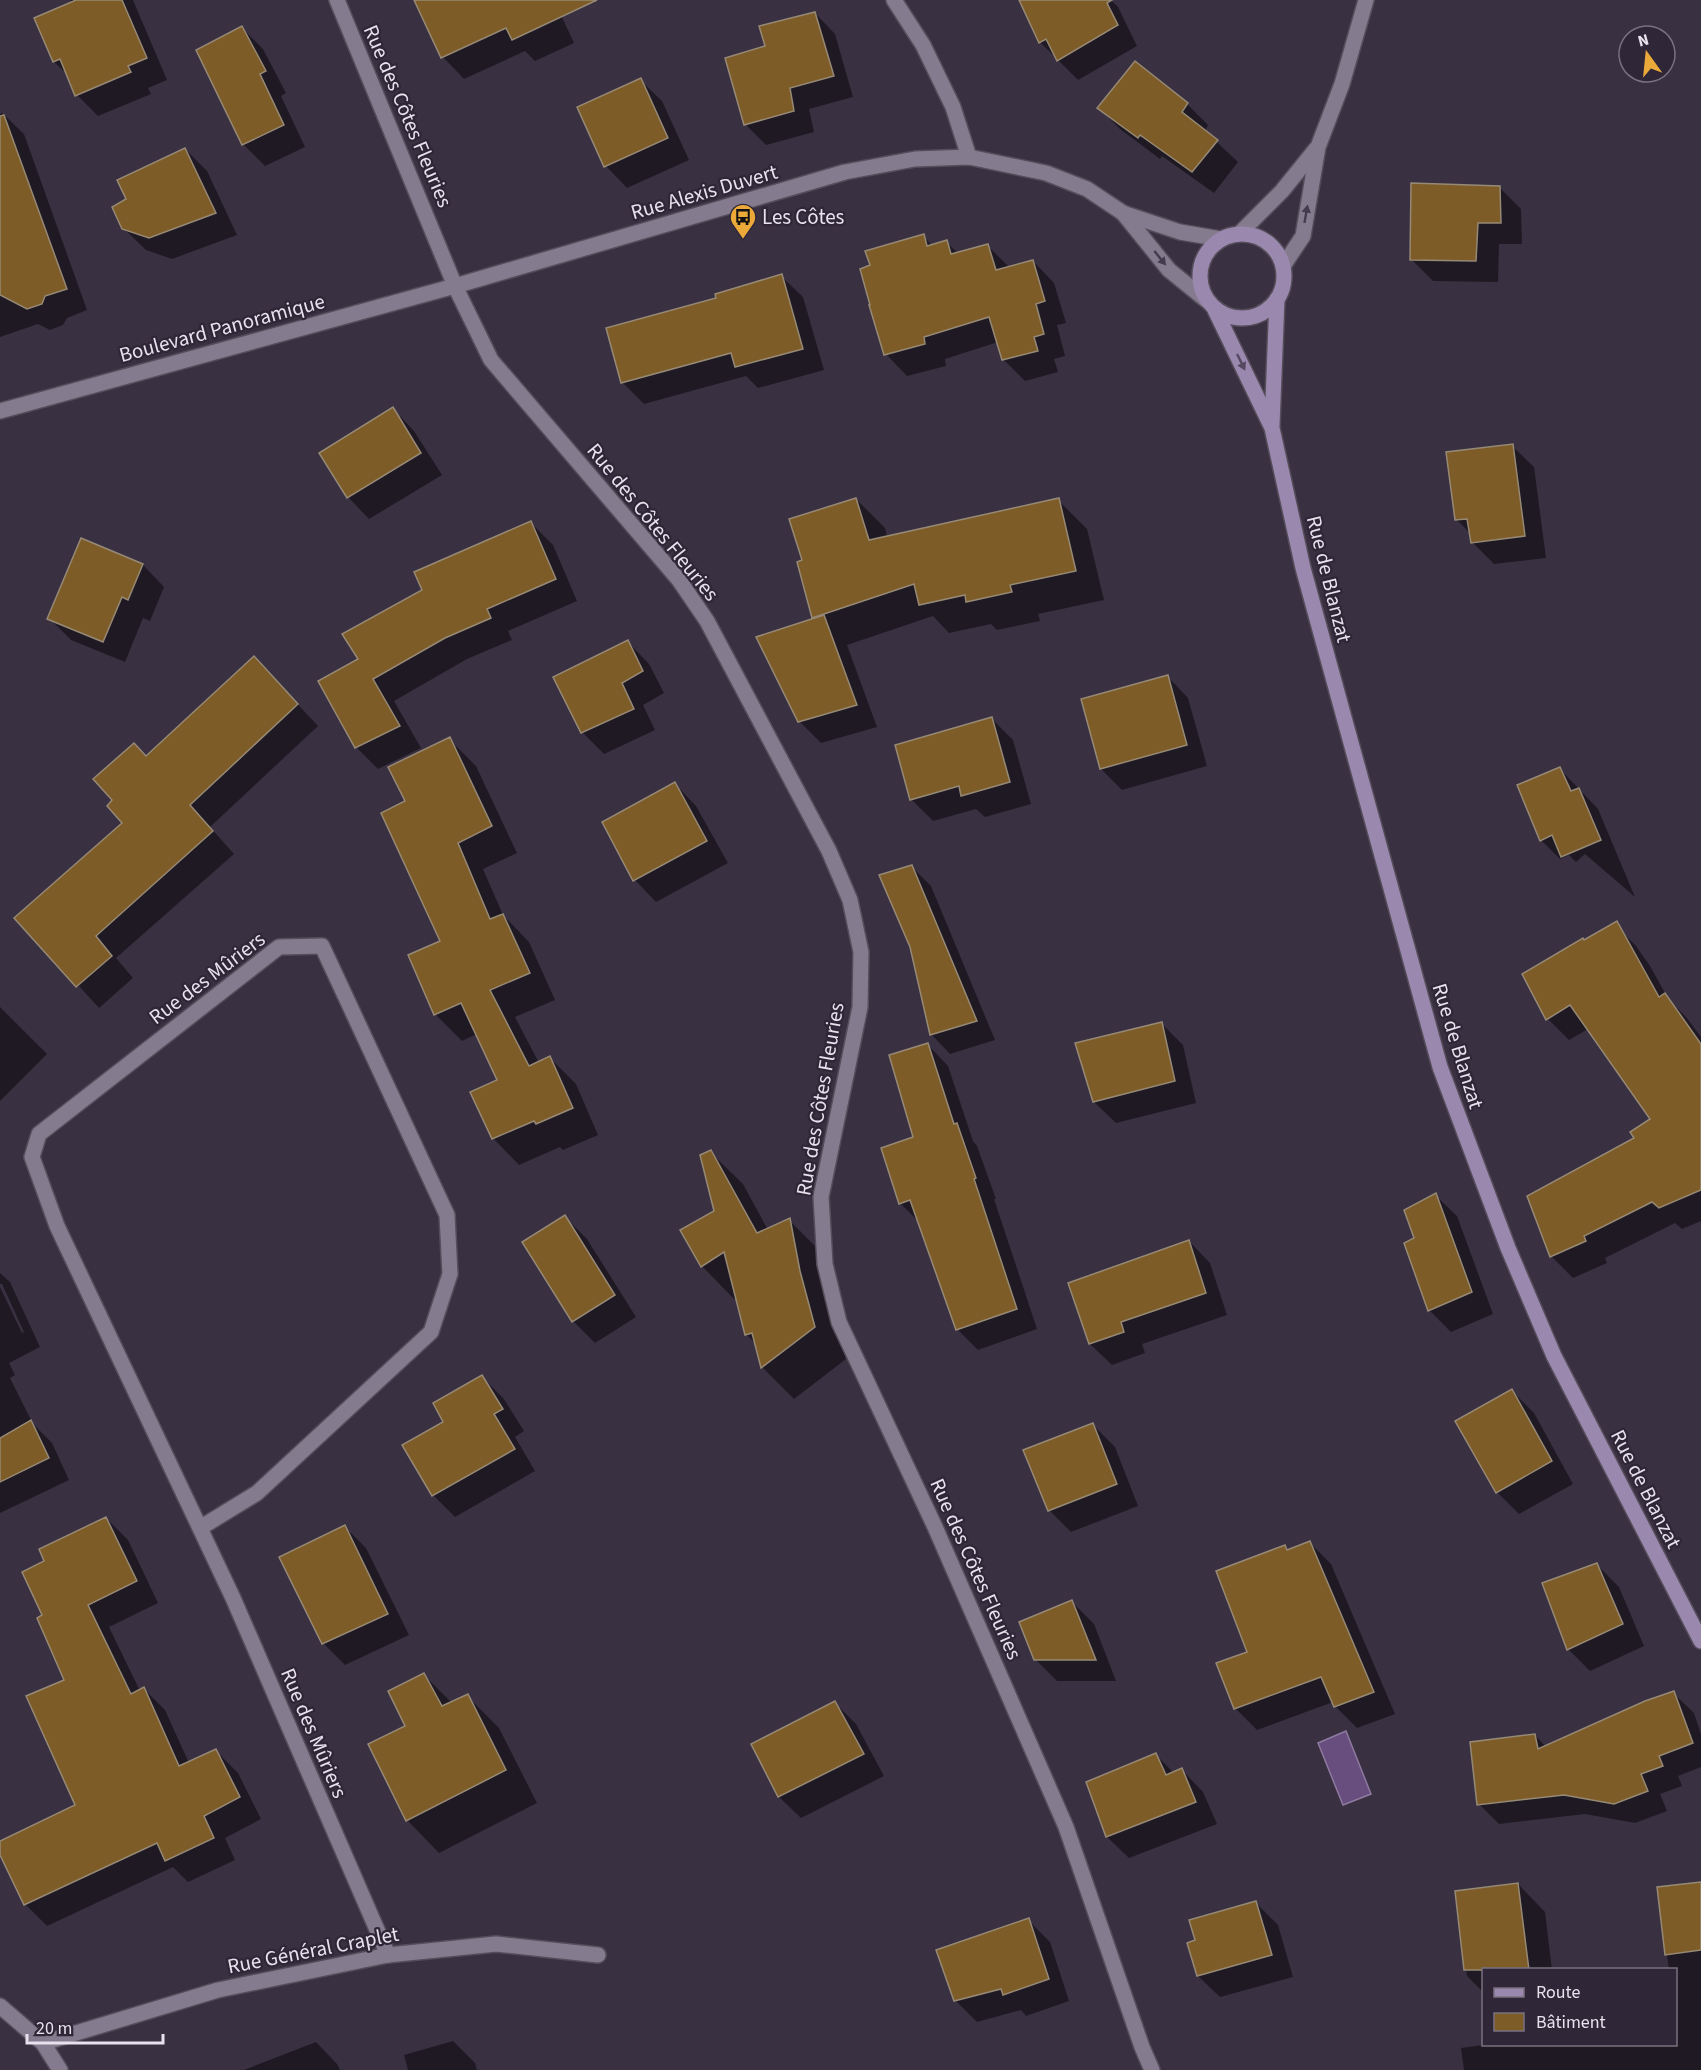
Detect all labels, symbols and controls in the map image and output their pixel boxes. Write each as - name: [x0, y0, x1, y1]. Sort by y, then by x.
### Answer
- street label: Rue des Côtes Fleuries: [356, 20, 460, 212]
- north arrow: [1617, 24, 1677, 84]
- text: N: [1635, 28, 1651, 52]
- street label: Rue Alexis Duvert: [627, 157, 781, 227]
- bus stop icon: Les Côtes: [728, 202, 758, 240]
- place label: Les Côtes: [762, 202, 845, 232]
- one-way arrow: [1302, 204, 1311, 223]
- one-way arrow: [1153, 250, 1166, 266]
- street label: Boulevard Panoramique: [116, 286, 328, 370]
- one-way arrow: [1236, 354, 1245, 371]
- street label: Rue des Côtes Fleuries: [580, 437, 726, 608]
- street label: Rue de Blanzat: [1299, 512, 1359, 646]
- street label: Rue des Mûriers: [143, 924, 272, 1032]
- street label: Rue de Blanzat: [1425, 980, 1491, 1112]
- street label: Rue des Côtes Fleuries: [788, 1000, 852, 1198]
- street label: Rue de Blanzat: [1603, 1424, 1689, 1554]
- street label: Rue des Côtes Fleuries: [923, 1474, 1030, 1665]
- street label: Rue des Mûriers: [273, 1663, 355, 1803]
- street label: Rue Général Craplet: [225, 1919, 401, 1981]
- legend: [1482, 1968, 1677, 2046]
- text: Route: [1536, 1980, 1580, 2005]
- scale bar: [27, 2007, 164, 2045]
- text: Bâtiment: [1536, 2010, 1606, 2035]
- text: 20 m: [36, 2016, 72, 2041]

